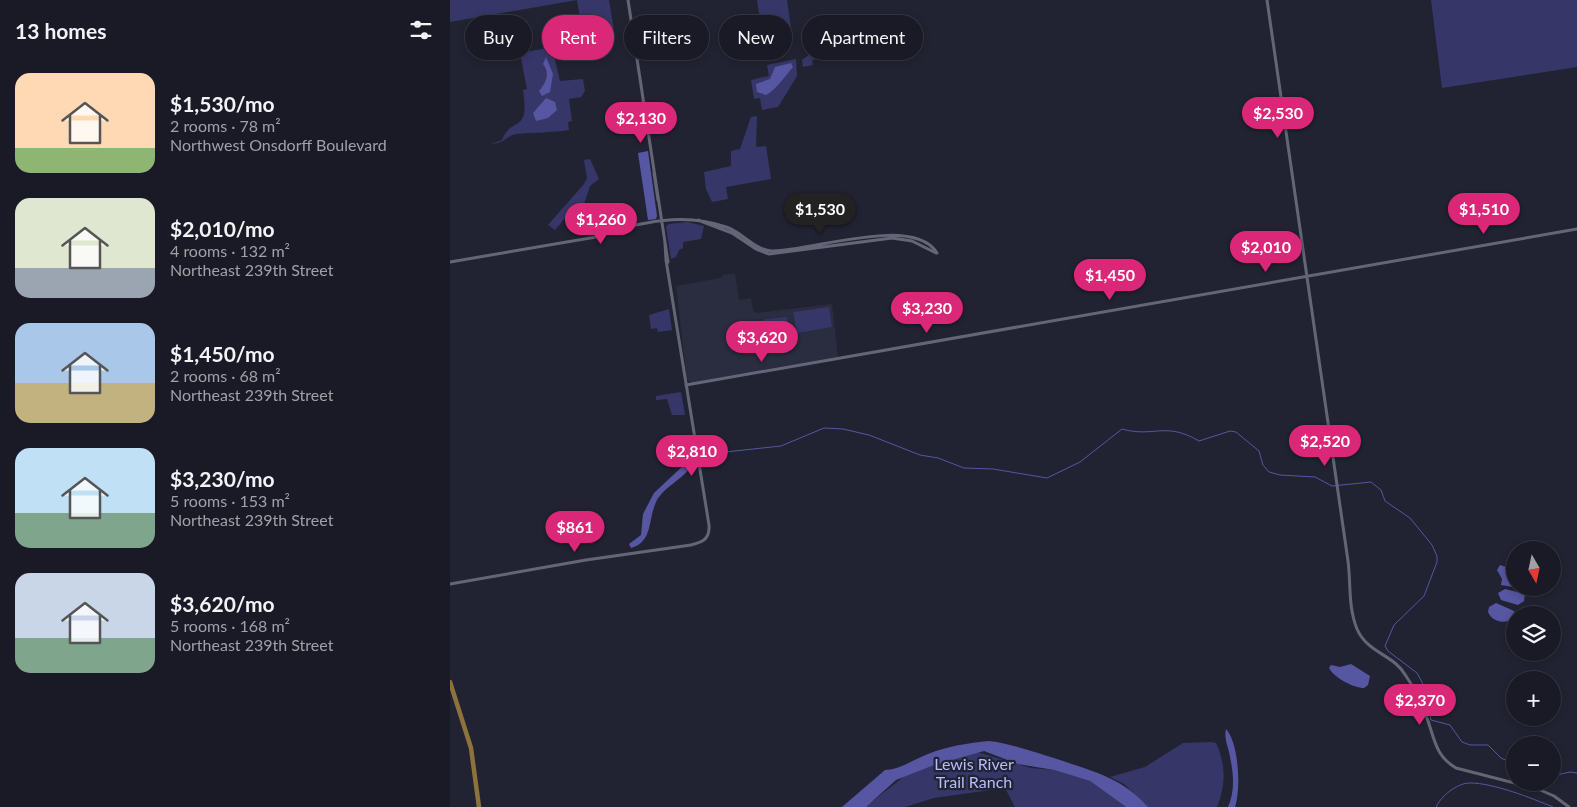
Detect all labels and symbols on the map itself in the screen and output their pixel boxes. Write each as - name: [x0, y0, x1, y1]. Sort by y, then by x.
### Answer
- pin: $2,530: [1237, 96, 1319, 139]
- pin: $2,130: [600, 102, 682, 144]
- pin: $1,530: [779, 192, 861, 235]
- pin: $1,510: [1443, 192, 1525, 235]
- pin: $1,260: [560, 202, 642, 245]
- pin: $2,010: [1225, 230, 1307, 273]
- pin: $1,450: [1069, 258, 1151, 301]
- pin: $3,230: [886, 292, 968, 334]
- pin: $3,620: [721, 320, 803, 363]
- pin: $2,520: [1284, 424, 1366, 467]
- pin: $2,810: [651, 434, 733, 477]
- pin: $861: [545, 510, 605, 553]
- north arrow: [1506, 541, 1561, 596]
- pin: $2,370: [1379, 684, 1461, 726]
- park label: Lewis River Trail Ranch: [934, 754, 1014, 791]

